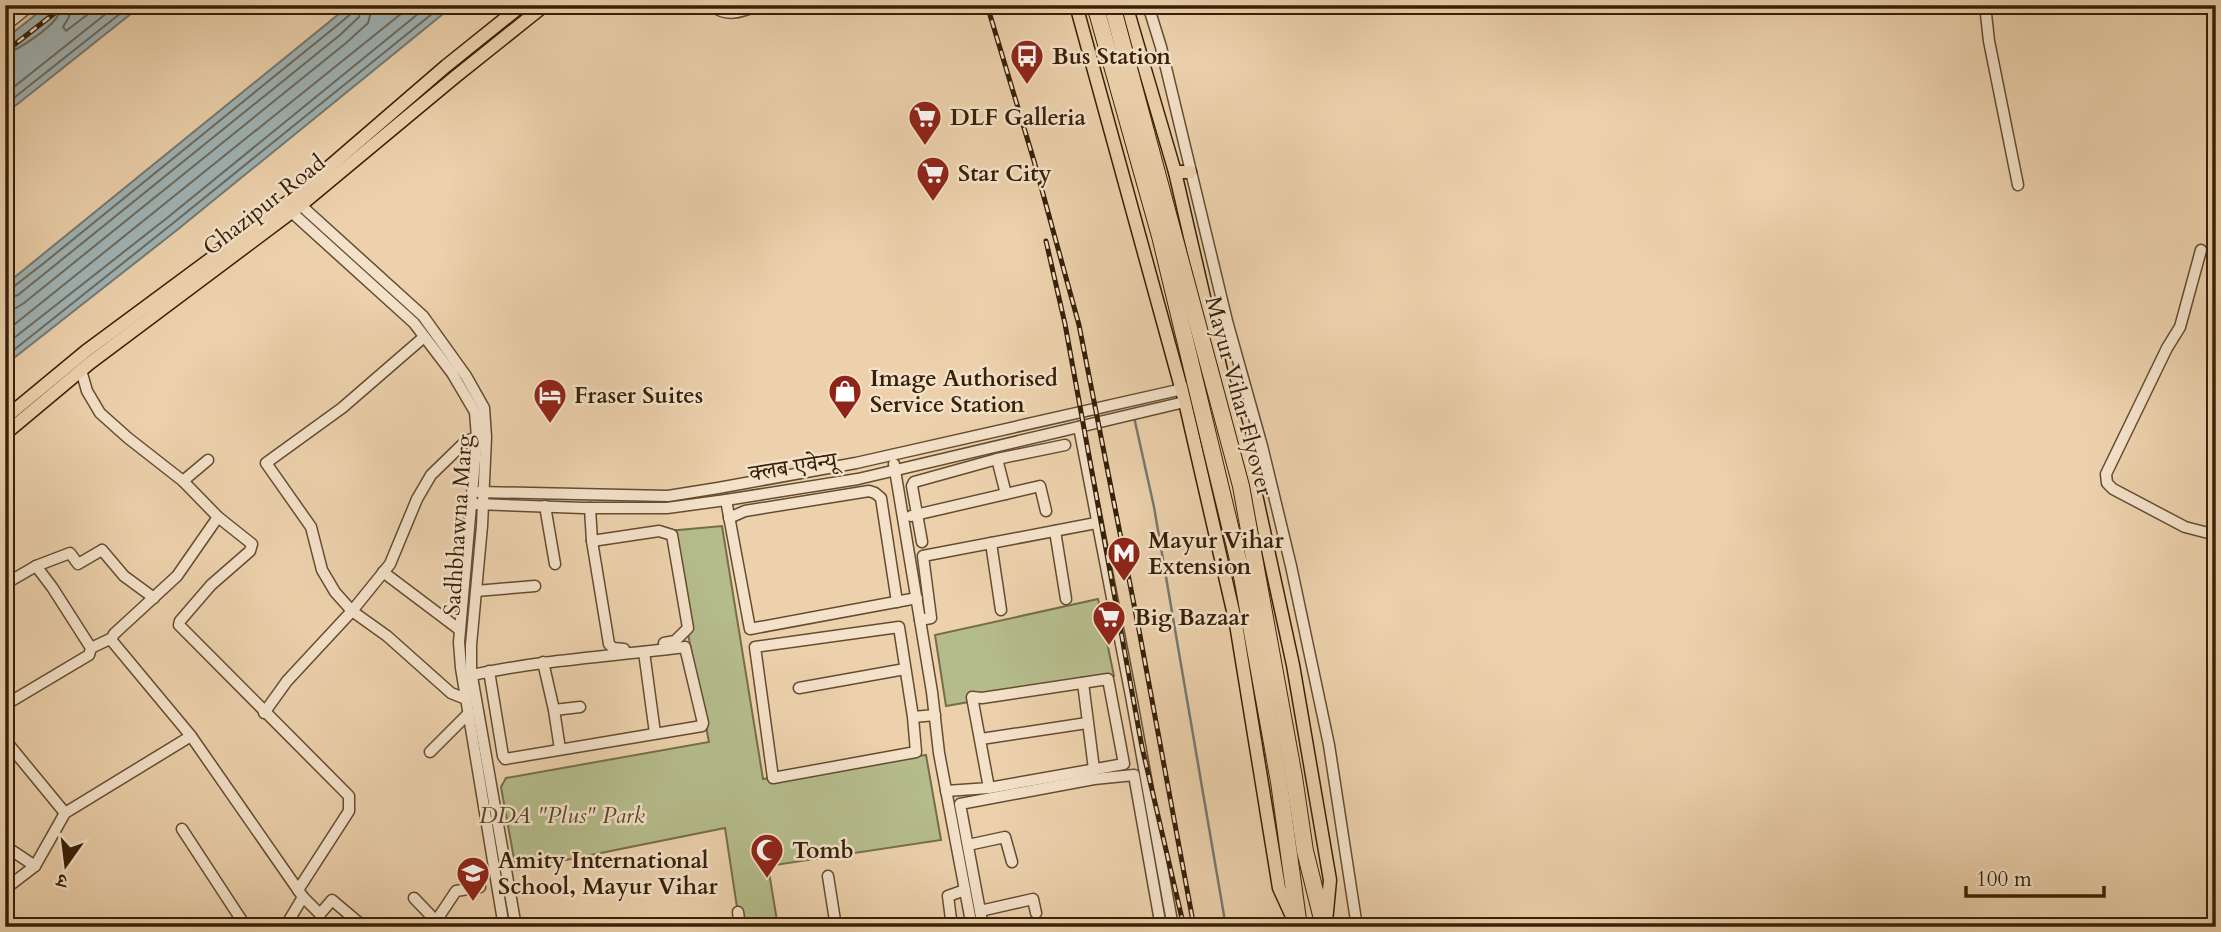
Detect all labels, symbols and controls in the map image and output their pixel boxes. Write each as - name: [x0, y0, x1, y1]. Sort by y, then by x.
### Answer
- bus stop icon: Bus Station: [1008, 37, 1046, 86]
- place label: Bus Station: [1052, 41, 1171, 72]
- supermarket icon: DLF Galleria: [906, 98, 944, 147]
- place label: DLF Galleria: [950, 102, 1087, 133]
- street label: Ghazipur Road: [196, 147, 332, 263]
- supermarket icon: Star City: [914, 154, 952, 203]
- place label: Star City: [958, 158, 1052, 189]
- street label: Mayur Vihar Flyover: [1197, 293, 1281, 500]
- place label: Image Authorised Service Station: [870, 363, 1058, 420]
- shop icon: Image Authorised Service Station: [826, 372, 864, 421]
- hotel icon: Fraser Suites: [531, 376, 569, 425]
- place label: Fraser Suites: [574, 380, 703, 411]
- street label: Sadhbhawna Marg: [436, 433, 480, 617]
- street label: क्लब एवेन्यू: [746, 444, 844, 489]
- place label: Mayur Vihar Extension: [1148, 525, 1284, 582]
- metro station icon: Mayur Vihar Extension: [1105, 534, 1143, 583]
- supermarket icon: Big Bazaar: [1090, 598, 1128, 647]
- place label: Big Bazaar: [1134, 602, 1250, 633]
- park label: DDA "Plus" Park: [479, 800, 646, 831]
- north arrow: [32, 830, 102, 900]
- mosque icon: Tomb: [748, 831, 786, 880]
- place label: Tomb: [792, 835, 854, 866]
- place label: Amity International School, Mayur Vihar: [498, 845, 719, 902]
- school or university icon: Amity International School, Mayur Vihar: [454, 854, 492, 903]
- scale bar: [1966, 855, 2104, 899]
- text: 100 m: [1976, 865, 2032, 894]
- text: उ: [53, 866, 72, 895]

